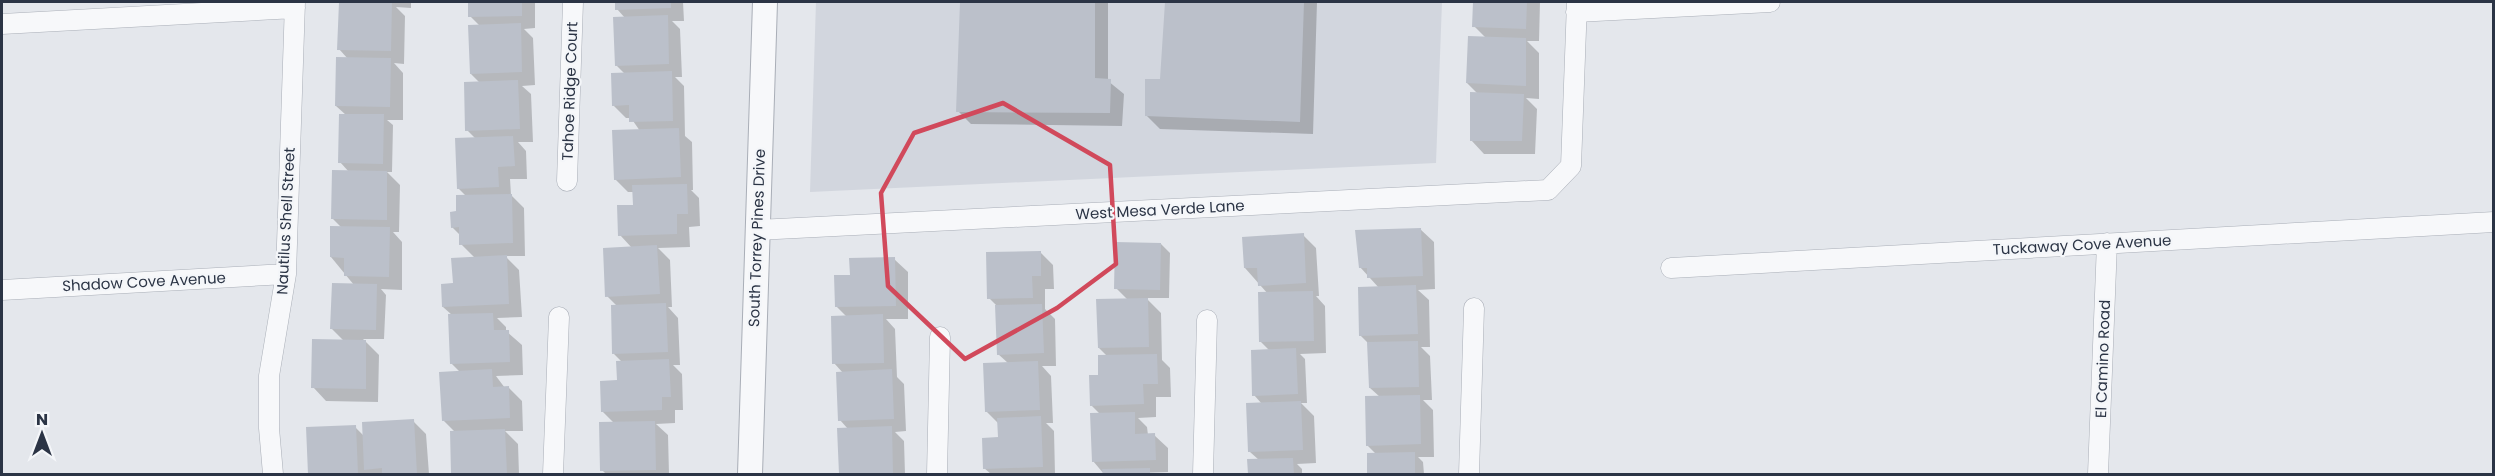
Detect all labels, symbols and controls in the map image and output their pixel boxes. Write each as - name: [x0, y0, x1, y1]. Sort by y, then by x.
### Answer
- street label: Tahoe Ridge Court: [557, 21, 582, 161]
- street label: Nautilus Shell Street: [271, 147, 300, 295]
- street label: South Torrey Pines Drive: [743, 148, 770, 328]
- street label: West Mesa Verde Lane: [1075, 195, 1245, 224]
- street label: Tuckaway Cove Avenue: [1992, 229, 2172, 260]
- street label: Shadow Cove Avenue: [62, 267, 226, 296]
- street label: El Camino Road: [2090, 299, 2115, 419]
- north arrow: [12, 404, 72, 464]
- text: N: [36, 408, 48, 431]

